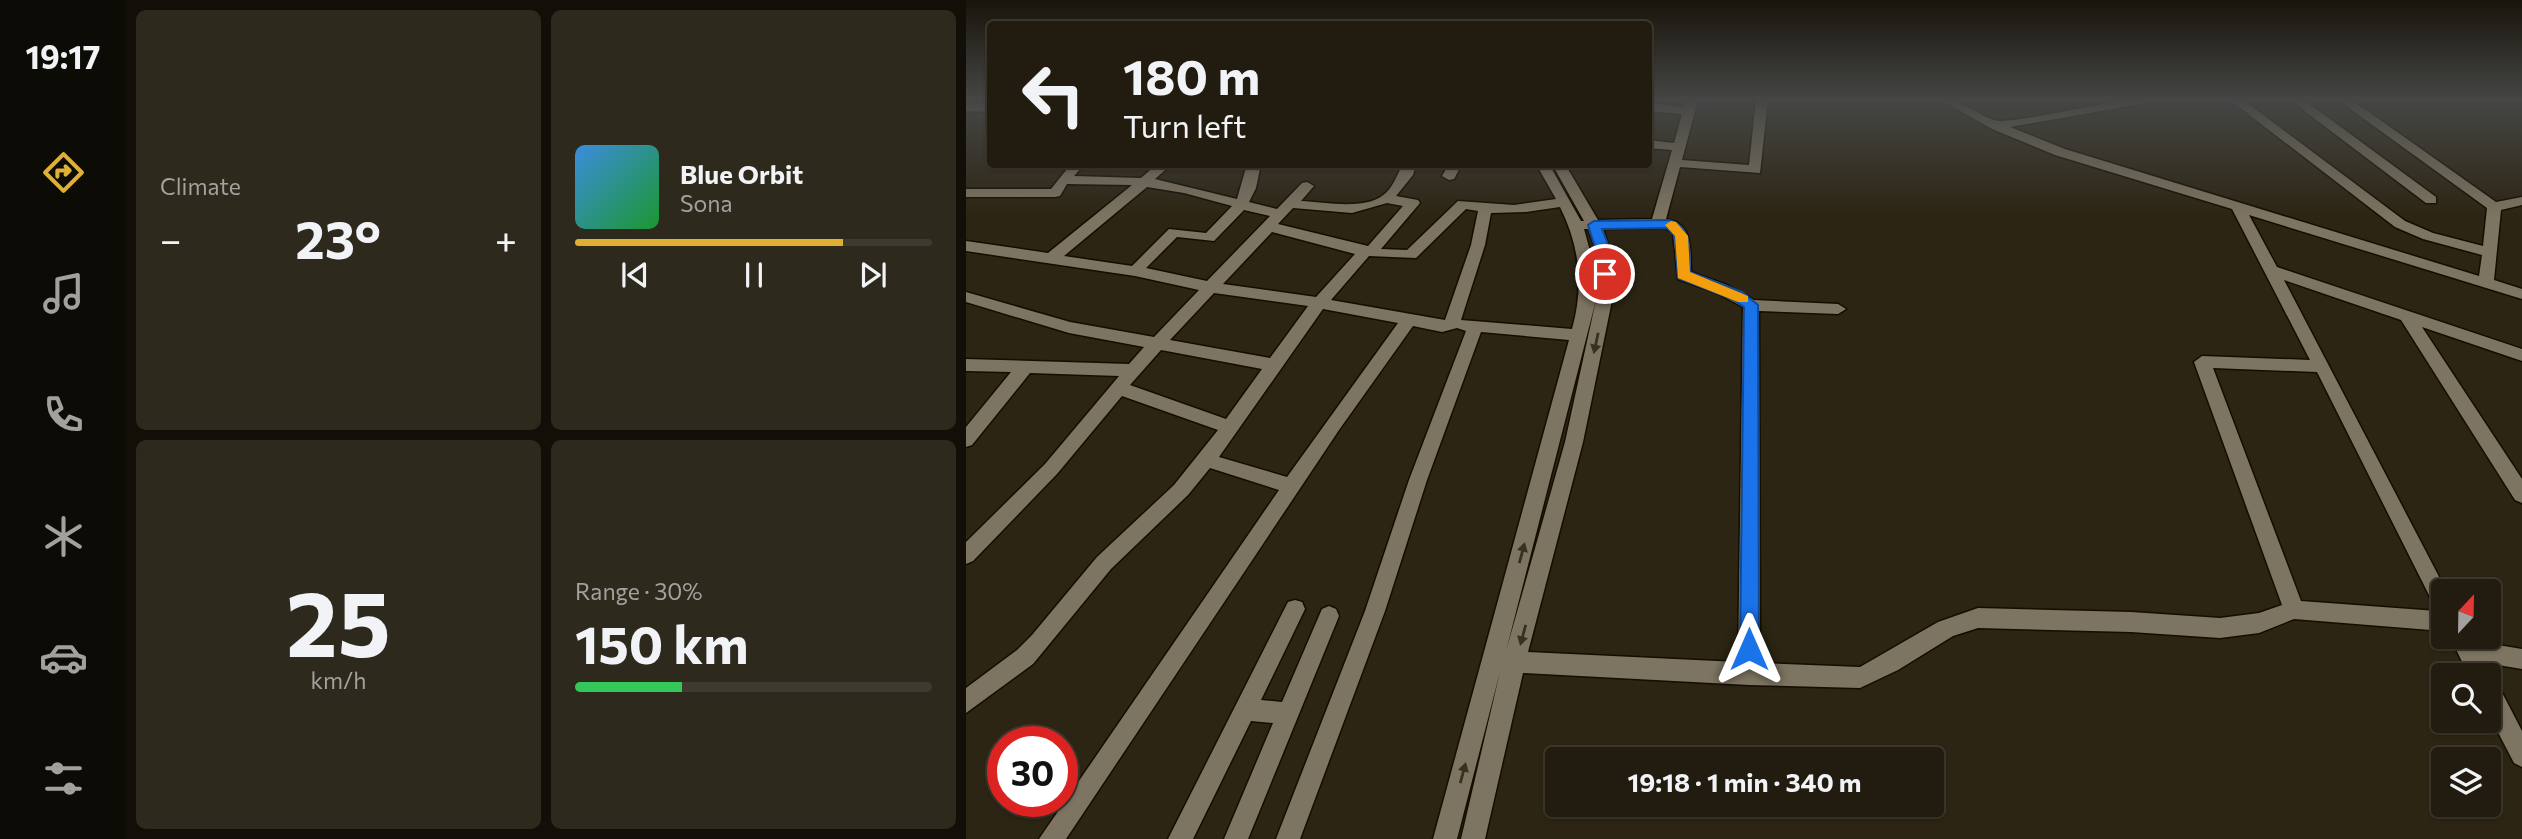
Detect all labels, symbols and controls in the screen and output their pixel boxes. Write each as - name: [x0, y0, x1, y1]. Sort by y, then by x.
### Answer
- text: 19:17: [26, 36, 100, 76]
- text: 180 m: [1123, 45, 1260, 105]
- icon: left: [1008, 49, 1099, 140]
- text: Turn left: [1123, 105, 1247, 145]
- icon: directions: [39, 148, 88, 197]
- text: Blue Orbit: [680, 158, 803, 189]
- text: Climate: [160, 172, 241, 200]
- text: Sona: [680, 189, 732, 217]
- text: 23°: [295, 206, 381, 270]
- text: −: [160, 215, 182, 262]
- text: +: [495, 215, 517, 262]
- pin: [1575, 244, 1635, 304]
- icon: arrive: [1586, 255, 1624, 293]
- icon: previous: [616, 256, 654, 294]
- icon: pause: [735, 256, 773, 294]
- icon: next: [854, 256, 892, 294]
- icon: music: [39, 269, 88, 318]
- one-way arrow: [1590, 332, 1601, 354]
- icon: phone: [39, 390, 88, 439]
- icon: climate: [39, 512, 88, 561]
- one-way arrow: [1517, 542, 1528, 564]
- text: 25: [286, 564, 391, 676]
- text: Range · 30%: [575, 577, 703, 605]
- north arrow: [2431, 579, 2501, 649]
- map controls: [2431, 579, 2501, 817]
- text: 150 km: [575, 611, 749, 675]
- position arrow: [1712, 612, 1786, 686]
- one-way arrow: [1517, 624, 1528, 646]
- icon: car: [39, 633, 88, 682]
- button: search: [2431, 663, 2501, 733]
- text: km/h: [311, 666, 366, 694]
- speed limit sign: 30: [987, 726, 1078, 817]
- button: layers: [2431, 747, 2501, 817]
- icon: filters: [39, 754, 88, 803]
- one-way arrow: [1458, 762, 1469, 784]
- text: 19:18 · 1 min · 340 m: [1628, 766, 1861, 797]

